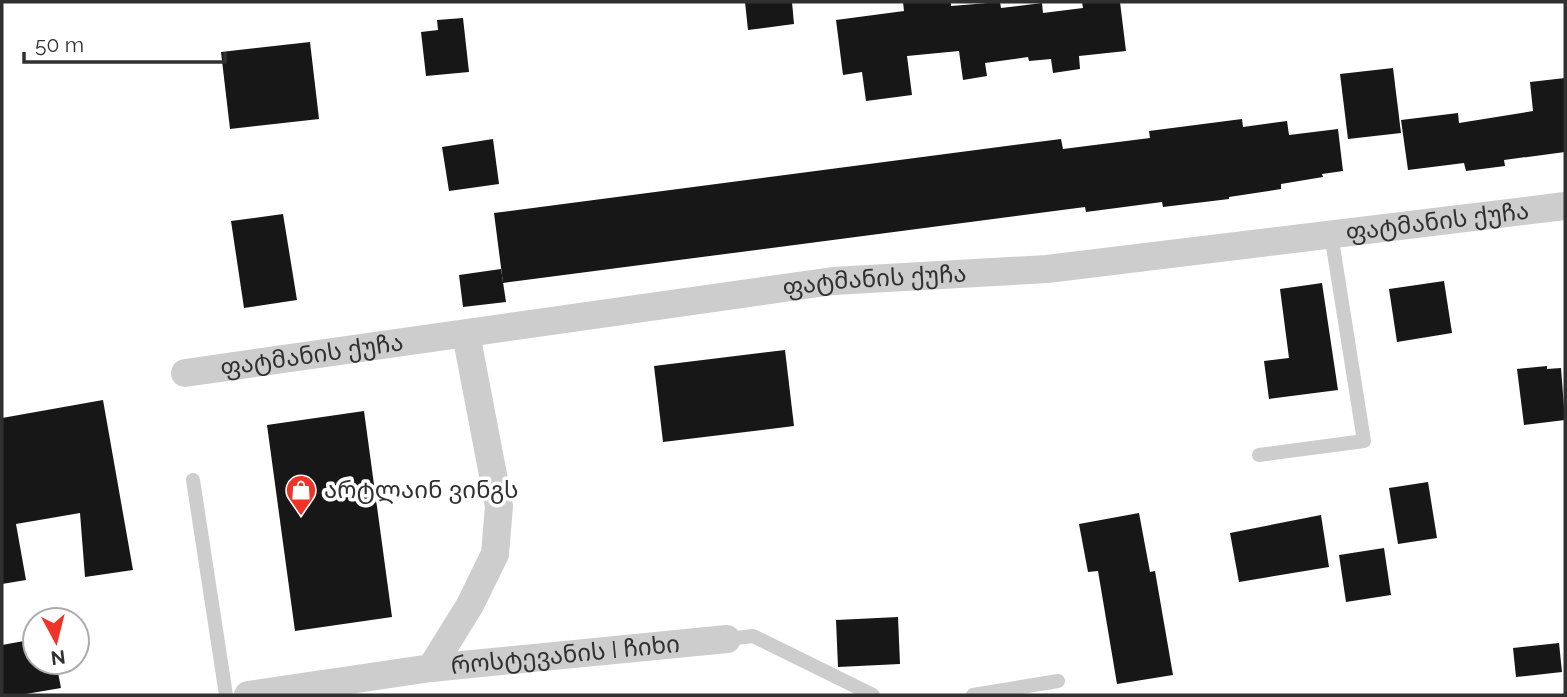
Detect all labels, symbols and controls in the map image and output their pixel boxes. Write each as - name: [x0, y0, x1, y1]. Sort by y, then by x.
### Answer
- scale bar: [24, 21, 226, 65]
- text: 50 m: [35, 32, 84, 57]
- street label: ფატმანის ქუჩა: [1344, 196, 1531, 247]
- street label: ფატმანის ქუჩა: [781, 259, 967, 302]
- street label: ფატმანის ქუჩა: [218, 327, 405, 382]
- shop icon: არტლაინ ვინგს: [284, 473, 318, 517]
- place label: არტლაინ ვინგს: [324, 475, 518, 504]
- north arrow: [21, 606, 91, 676]
- street label: როსტევანის I ჩიხი: [450, 629, 681, 680]
- text: N: [50, 646, 67, 670]

